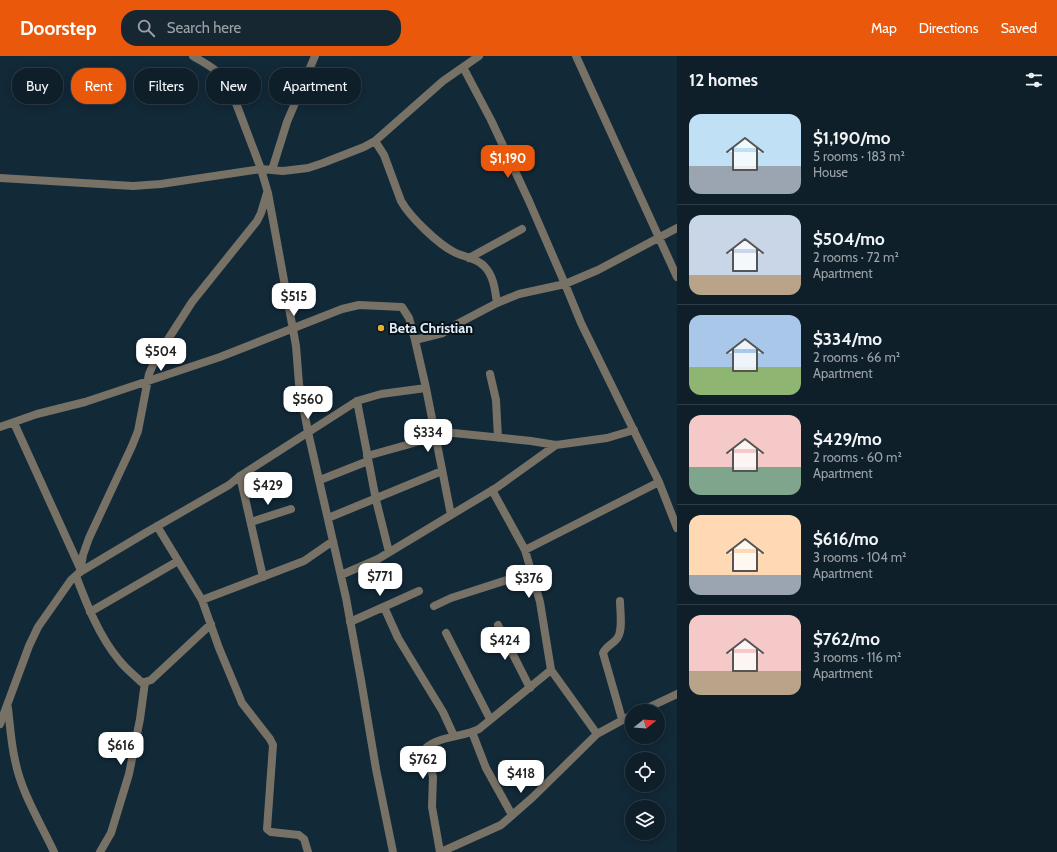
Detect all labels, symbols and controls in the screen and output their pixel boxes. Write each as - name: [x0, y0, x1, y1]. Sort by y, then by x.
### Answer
- search box: [121, 10, 401, 46]
- text: Doorstep: [20, 17, 97, 40]
- icon: search: [135, 17, 157, 39]
- text: Search here: [167, 19, 241, 37]
- text: Map: [871, 19, 897, 37]
- text: Directions: [919, 19, 979, 37]
- text: Saved: [1001, 19, 1037, 37]
- chip: Buy: [12, 68, 63, 104]
- chip: Rent: [71, 68, 126, 104]
- chip: Filters: [134, 68, 198, 104]
- chip: New: [206, 68, 261, 104]
- chip: Apartment: [269, 68, 361, 104]
- icon: filters: [1023, 69, 1045, 91]
- text: 12 homes: [689, 70, 758, 90]
- text: $1,190/mo: [813, 128, 891, 148]
- icon: home: [721, 130, 769, 178]
- pin: $1,190: [475, 145, 541, 179]
- text: 5 rooms · 183 m²: [813, 148, 905, 164]
- text: $1,190: [490, 150, 526, 166]
- text: House: [813, 164, 848, 180]
- text: $504/mo: [813, 229, 885, 249]
- icon: home: [721, 231, 769, 279]
- text: 2 rooms · 72 m²: [813, 249, 899, 265]
- text: Apartment: [813, 265, 873, 281]
- pin: $515: [270, 283, 318, 317]
- text: $515: [281, 288, 307, 304]
- place label: Beta Christian: [389, 319, 473, 337]
- marker: Beta Christian: [376, 323, 386, 333]
- text: $334/mo: [813, 329, 882, 349]
- icon: home: [721, 331, 769, 379]
- pin: $504: [137, 338, 185, 372]
- text: $504: [145, 343, 177, 359]
- text: 2 rooms · 66 m²: [813, 349, 900, 365]
- text: Apartment: [813, 365, 873, 381]
- pin: $560: [284, 386, 332, 420]
- text: $560: [292, 391, 324, 407]
- pin: $334: [404, 419, 452, 453]
- text: $334: [413, 424, 443, 440]
- text: $429/mo: [813, 429, 882, 449]
- icon: home: [721, 431, 769, 479]
- text: 2 rooms · 60 m²: [813, 449, 902, 465]
- text: Apartment: [813, 465, 873, 481]
- pin: $429: [244, 472, 292, 506]
- text: $429: [253, 477, 283, 493]
- text: $616/mo: [813, 529, 878, 549]
- icon: home: [721, 531, 769, 579]
- text: 3 rooms · 104 m²: [813, 549, 906, 565]
- pin: $771: [356, 563, 404, 597]
- pin: $376: [505, 565, 553, 599]
- text: Apartment: [813, 565, 873, 581]
- text: $771: [367, 568, 393, 584]
- text: $376: [515, 570, 543, 586]
- pin: $424: [481, 627, 529, 661]
- text: $762/mo: [813, 629, 880, 649]
- icon: home: [721, 631, 769, 679]
- text: $424: [490, 632, 520, 648]
- text: 3 rooms · 116 m²: [813, 649, 901, 665]
- text: Apartment: [813, 665, 873, 681]
- north arrow: [625, 704, 665, 744]
- map controls: [625, 704, 665, 840]
- pin: $616: [97, 732, 145, 766]
- text: $616: [108, 737, 134, 753]
- pin: $762: [399, 746, 447, 780]
- text: $762: [409, 751, 437, 767]
- button: locate: [625, 752, 665, 792]
- pin: $418: [497, 760, 545, 794]
- text: $418: [507, 765, 535, 781]
- button: layers: [625, 800, 665, 840]

